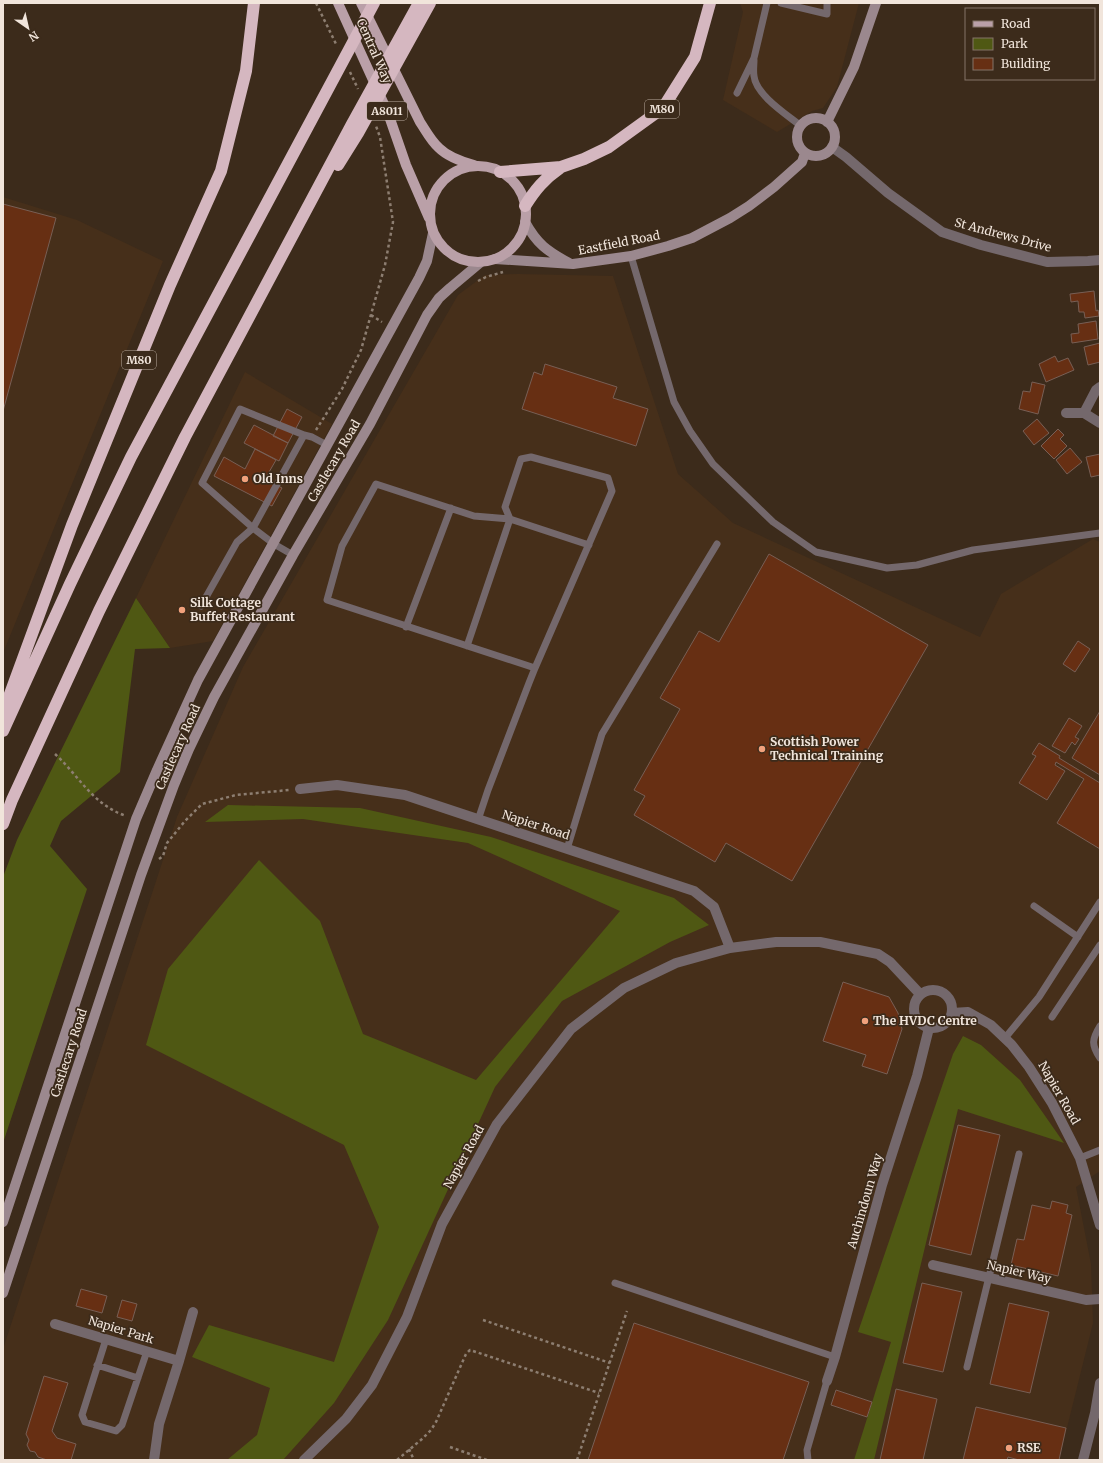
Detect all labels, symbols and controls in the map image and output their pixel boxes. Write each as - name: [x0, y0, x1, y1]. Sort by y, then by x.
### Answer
- north arrow: [8, 8, 48, 48]
- legend: [965, 8, 1095, 80]
- street label: Central Way: [353, 16, 395, 86]
- text: Road: [1001, 16, 1030, 31]
- text: N: [26, 28, 41, 45]
- text: Park: [1001, 36, 1028, 51]
- text: Building: [1001, 56, 1051, 71]
- road number: M80: [645, 100, 679, 118]
- road number: A8011: [367, 102, 407, 120]
- street label: St Andrews Drive: [953, 214, 1053, 255]
- street label: Eastfield Road: [577, 227, 661, 258]
- road number: M80: [122, 351, 156, 369]
- street label: Castlecary Road: [304, 417, 363, 504]
- place label: Old Inns: [253, 471, 303, 486]
- marker: Old Inns: [240, 474, 250, 484]
- place label: Silk Cottage Buffet Restaurant: [190, 595, 295, 624]
- marker: Silk Cottage Buffet Restaurant: [177, 605, 187, 615]
- street label: Castlecary Road: [152, 702, 203, 792]
- place label: Scottish Power Technical Training: [770, 734, 884, 763]
- marker: Scottish Power Technical Training: [757, 744, 767, 754]
- street label: Napier Road: [500, 807, 572, 843]
- street label: Castlecary Road: [47, 1007, 90, 1099]
- place label: The HVDC Centre: [873, 1013, 977, 1028]
- marker: The HVDC Centre: [860, 1016, 870, 1026]
- street label: Napier Road: [1035, 1059, 1083, 1127]
- street label: Napier Road: [440, 1122, 487, 1191]
- street label: Auchindoun Way: [843, 1151, 885, 1251]
- street label: Napier Way: [985, 1257, 1053, 1286]
- street label: Napier Park: [87, 1312, 156, 1347]
- place label: RSE: [1017, 1440, 1041, 1455]
- marker: RSE: [1004, 1443, 1014, 1453]

